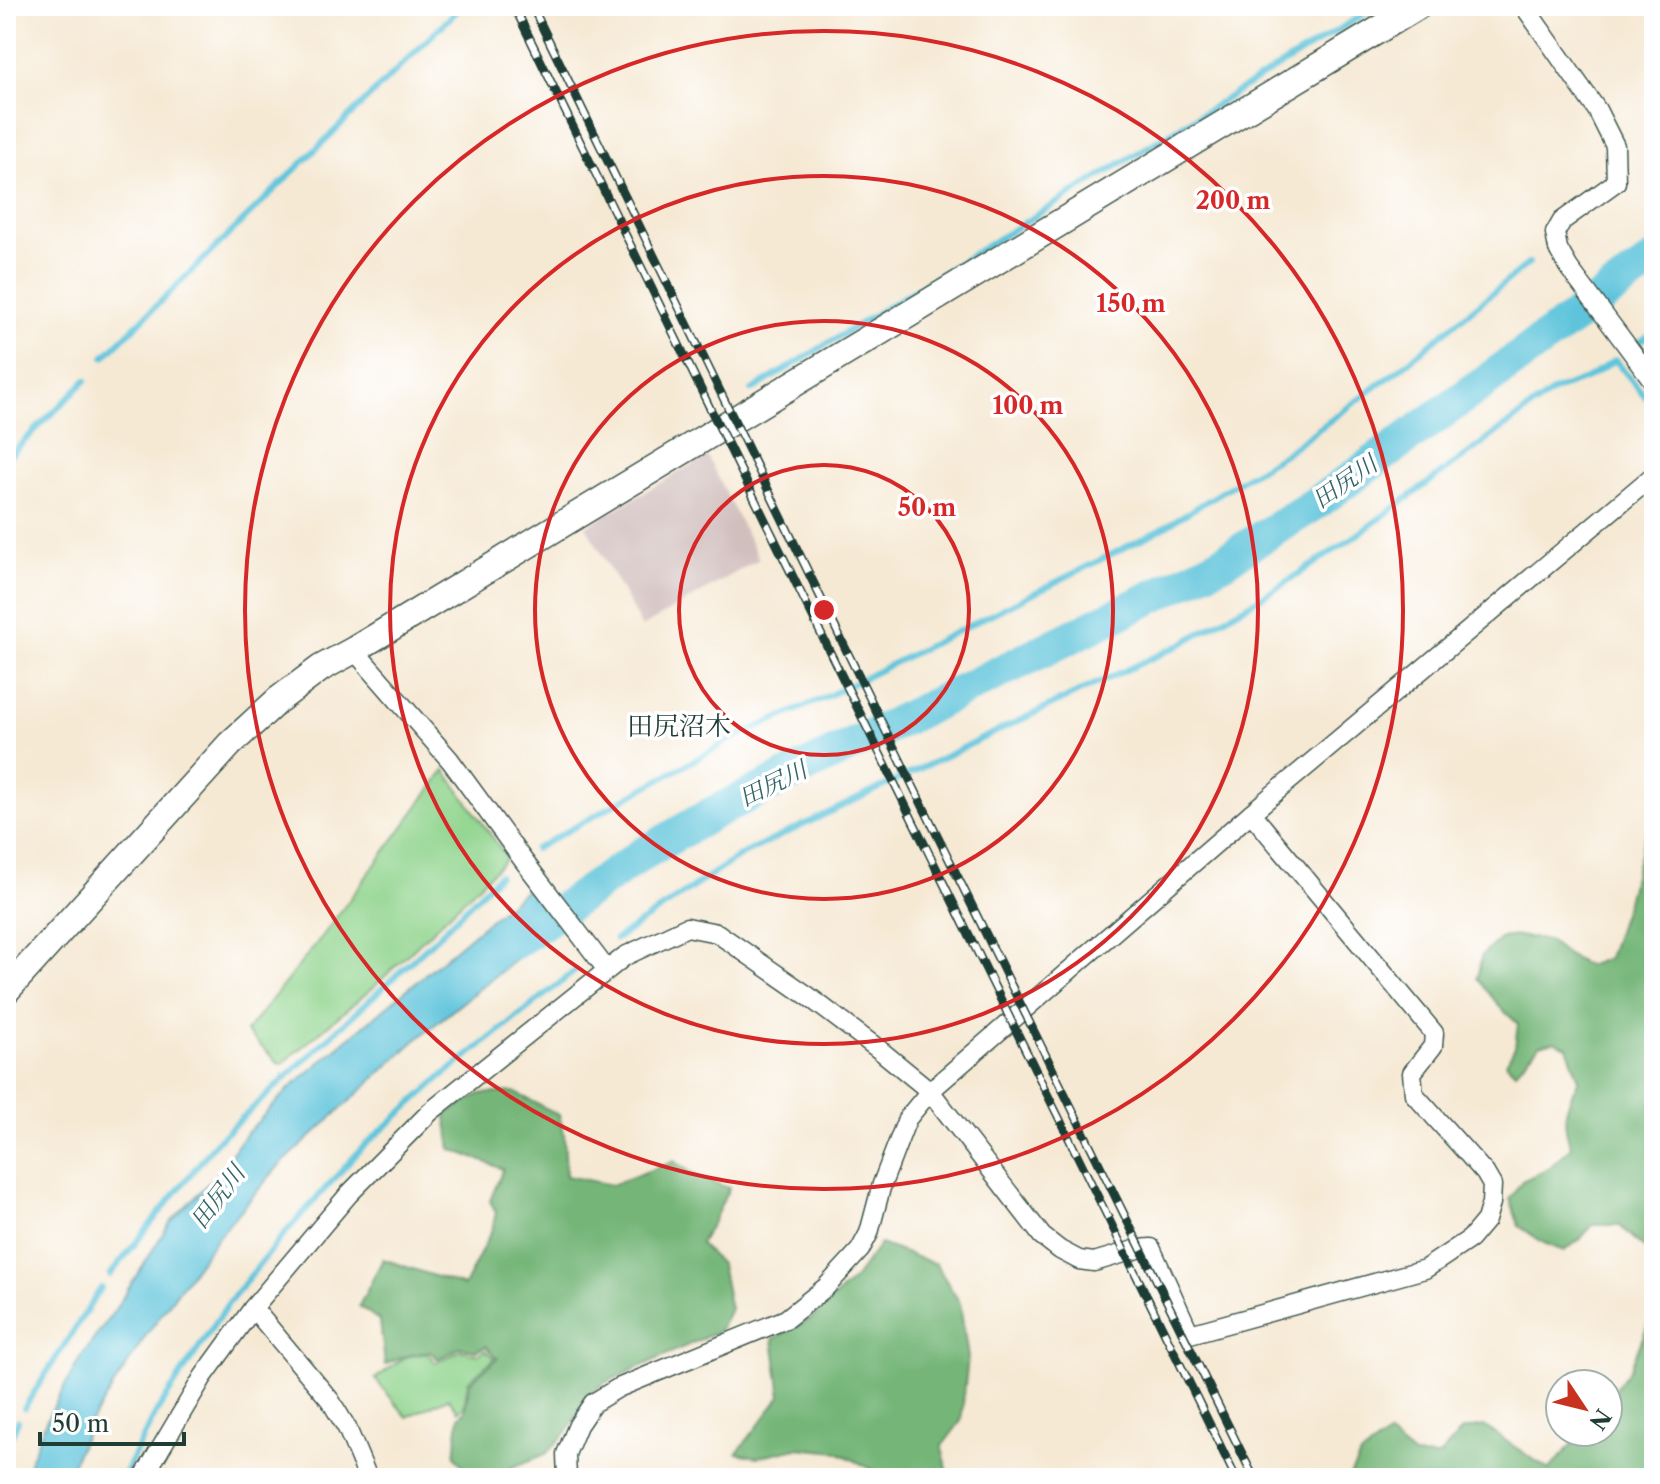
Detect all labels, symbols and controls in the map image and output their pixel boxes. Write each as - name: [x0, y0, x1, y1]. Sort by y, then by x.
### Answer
- text: 200 m: [1196, 186, 1270, 215]
- text: 150 m: [1096, 289, 1166, 318]
- text: 100 m: [992, 391, 1064, 420]
- water label: 田尻川: [1307, 447, 1385, 514]
- text: 50 m: [898, 493, 956, 522]
- centre of rings: [810, 596, 838, 624]
- district label: 田尻沼木: [627, 710, 731, 742]
- water label: 田尻川: [734, 753, 814, 812]
- water label: 田尻川: [184, 1157, 253, 1234]
- north arrow: [1544, 1368, 1624, 1448]
- scale bar: [40, 1396, 184, 1446]
- text: N: [1583, 1404, 1617, 1435]
- text: 50 m: [52, 1409, 109, 1438]

